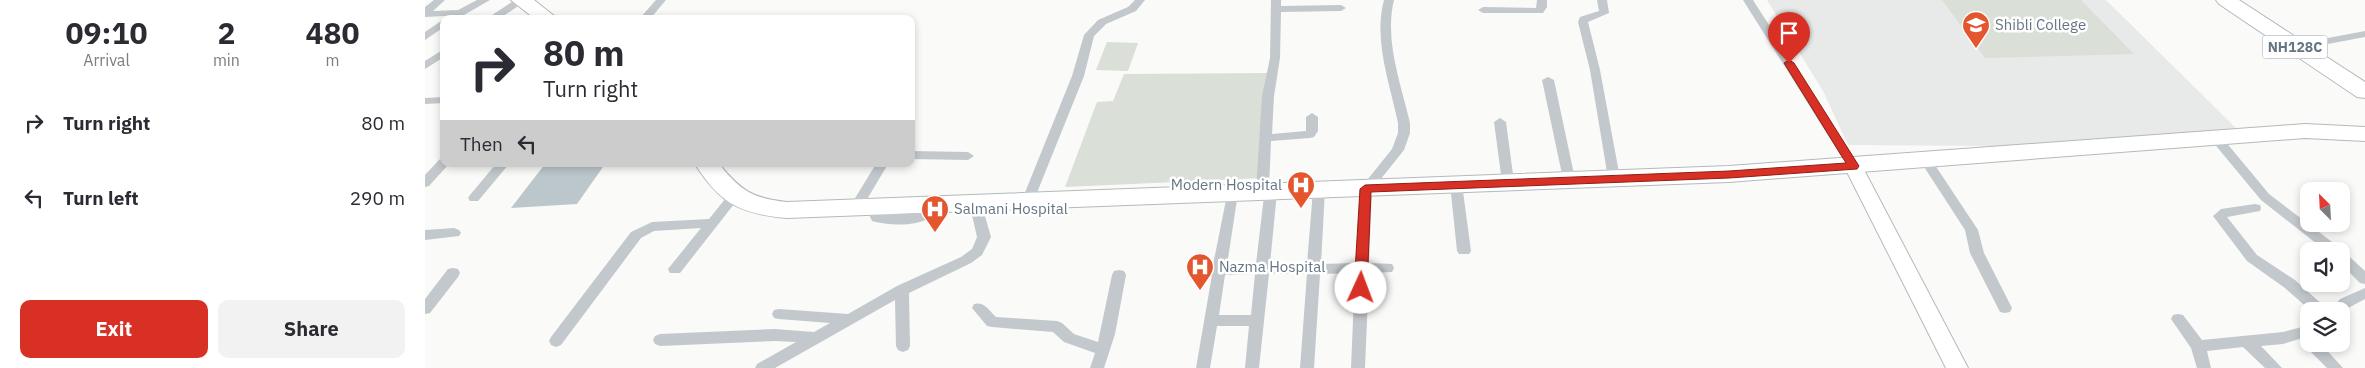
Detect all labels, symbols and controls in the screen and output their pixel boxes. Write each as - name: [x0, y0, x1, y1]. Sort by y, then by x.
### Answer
- school or university icon: Shibli College: [1961, 10, 1991, 49]
- pin: [1768, 12, 1810, 63]
- text: 09:10: [66, 13, 147, 52]
- text: 2: [217, 13, 235, 52]
- text: 480: [305, 13, 359, 52]
- place label: Shibli College: [1995, 15, 2086, 34]
- icon: arrive: [1775, 19, 1803, 47]
- text: 80 m: [543, 30, 625, 76]
- icon: right: [460, 35, 525, 100]
- road number: NH128C: [2263, 36, 2327, 58]
- text: Arrival: [83, 50, 130, 70]
- text: min: [213, 50, 240, 70]
- text: m: [325, 50, 339, 70]
- text: Turn right: [543, 74, 638, 103]
- icon: right: [20, 109, 48, 137]
- text: Turn right: [63, 111, 150, 135]
- text: 80 m: [361, 111, 405, 135]
- icon: left: [513, 130, 541, 158]
- text: Then: [460, 132, 503, 156]
- hospital icon: Modern Hospital: [1286, 170, 1316, 209]
- place label: Modern Hospital: [1171, 175, 1282, 194]
- north arrow: [2300, 182, 2350, 232]
- map controls: [2300, 182, 2350, 352]
- icon: left: [20, 184, 48, 212]
- text: Turn left: [63, 186, 139, 210]
- text: 290 m: [350, 186, 405, 210]
- hospital icon: Salmani Hospital: [920, 194, 950, 233]
- place label: Salmani Hospital: [954, 199, 1068, 218]
- button: sound: [2300, 242, 2350, 292]
- hospital icon: Nazma Hospital: [1185, 252, 1215, 291]
- place label: Nazma Hospital: [1219, 257, 1325, 276]
- position arrow: [1334, 261, 1386, 313]
- button: Exit: [20, 300, 208, 358]
- button: Share: [218, 300, 405, 358]
- button: layers: [2300, 302, 2350, 352]

